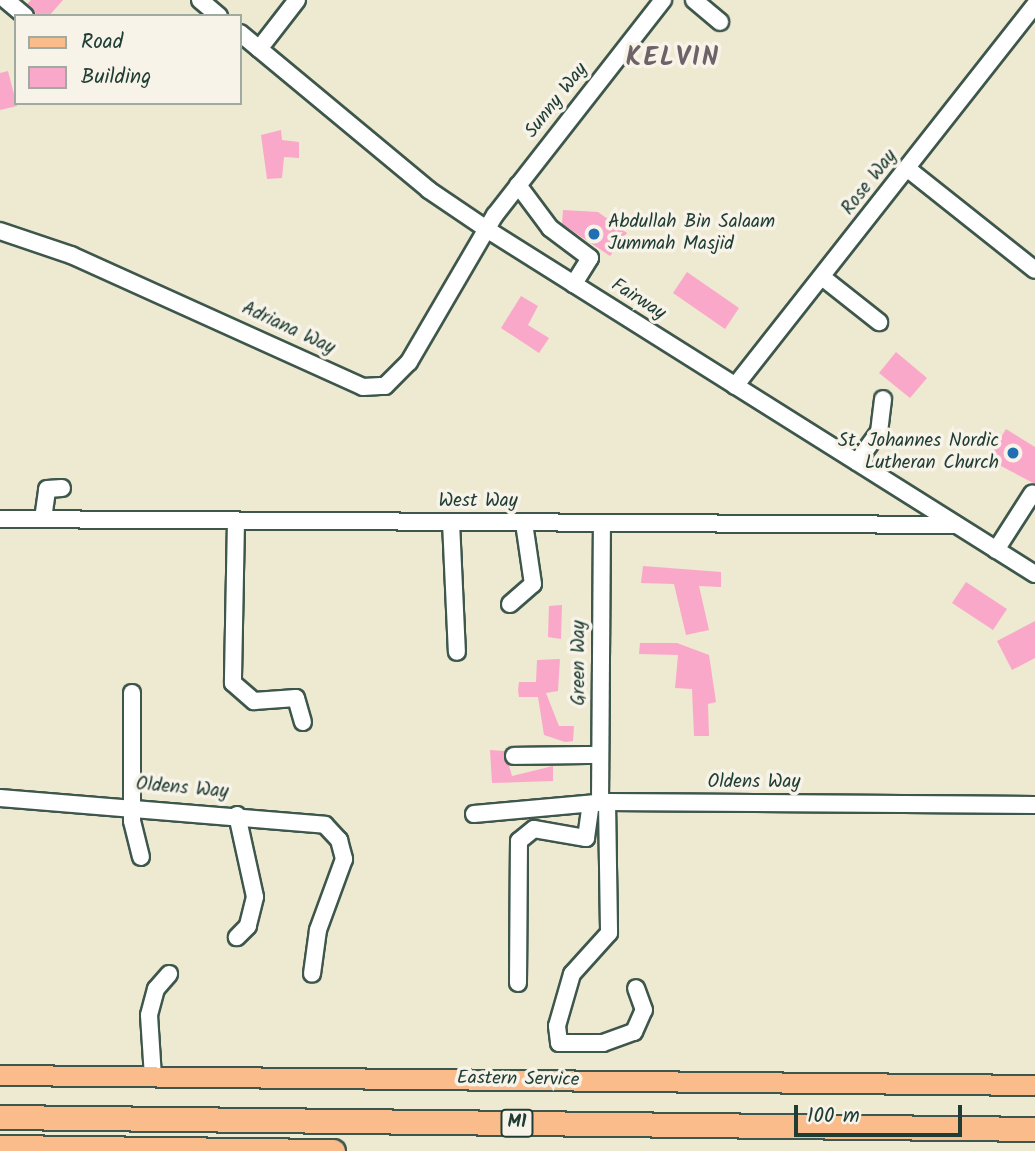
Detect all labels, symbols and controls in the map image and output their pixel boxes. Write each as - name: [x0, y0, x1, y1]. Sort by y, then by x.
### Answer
- legend: [14, 14, 242, 105]
- text: Road: [81, 26, 123, 59]
- district label: KELVIN: [627, 43, 719, 75]
- street label: Sunny Way: [521, 59, 593, 143]
- text: Building: [81, 61, 151, 94]
- street label: Rose Way: [837, 146, 903, 220]
- place label: Abdullah Bin Salaam Jummah Masjid: [608, 212, 775, 256]
- marker: Abdullah Bin Salaam Jummah Masjid: [586, 226, 602, 242]
- street label: Fairway: [606, 274, 670, 326]
- street label: Adriana Way: [238, 298, 338, 360]
- place label: St. Johannes Nordic Lutheran Church: [838, 431, 999, 475]
- marker: St. Johannes Nordic Lutheran Church: [1005, 445, 1021, 461]
- street label: West Way: [438, 491, 518, 513]
- street label: Green Way: [569, 620, 591, 706]
- street label: Oldens Way: [708, 772, 800, 794]
- street label: Oldens Way: [135, 774, 229, 804]
- street label: Eastern Service: [457, 1068, 579, 1092]
- scale bar: [797, 1092, 965, 1136]
- text: 100 m: [807, 1100, 860, 1133]
- road number: M1: [500, 1108, 534, 1138]

